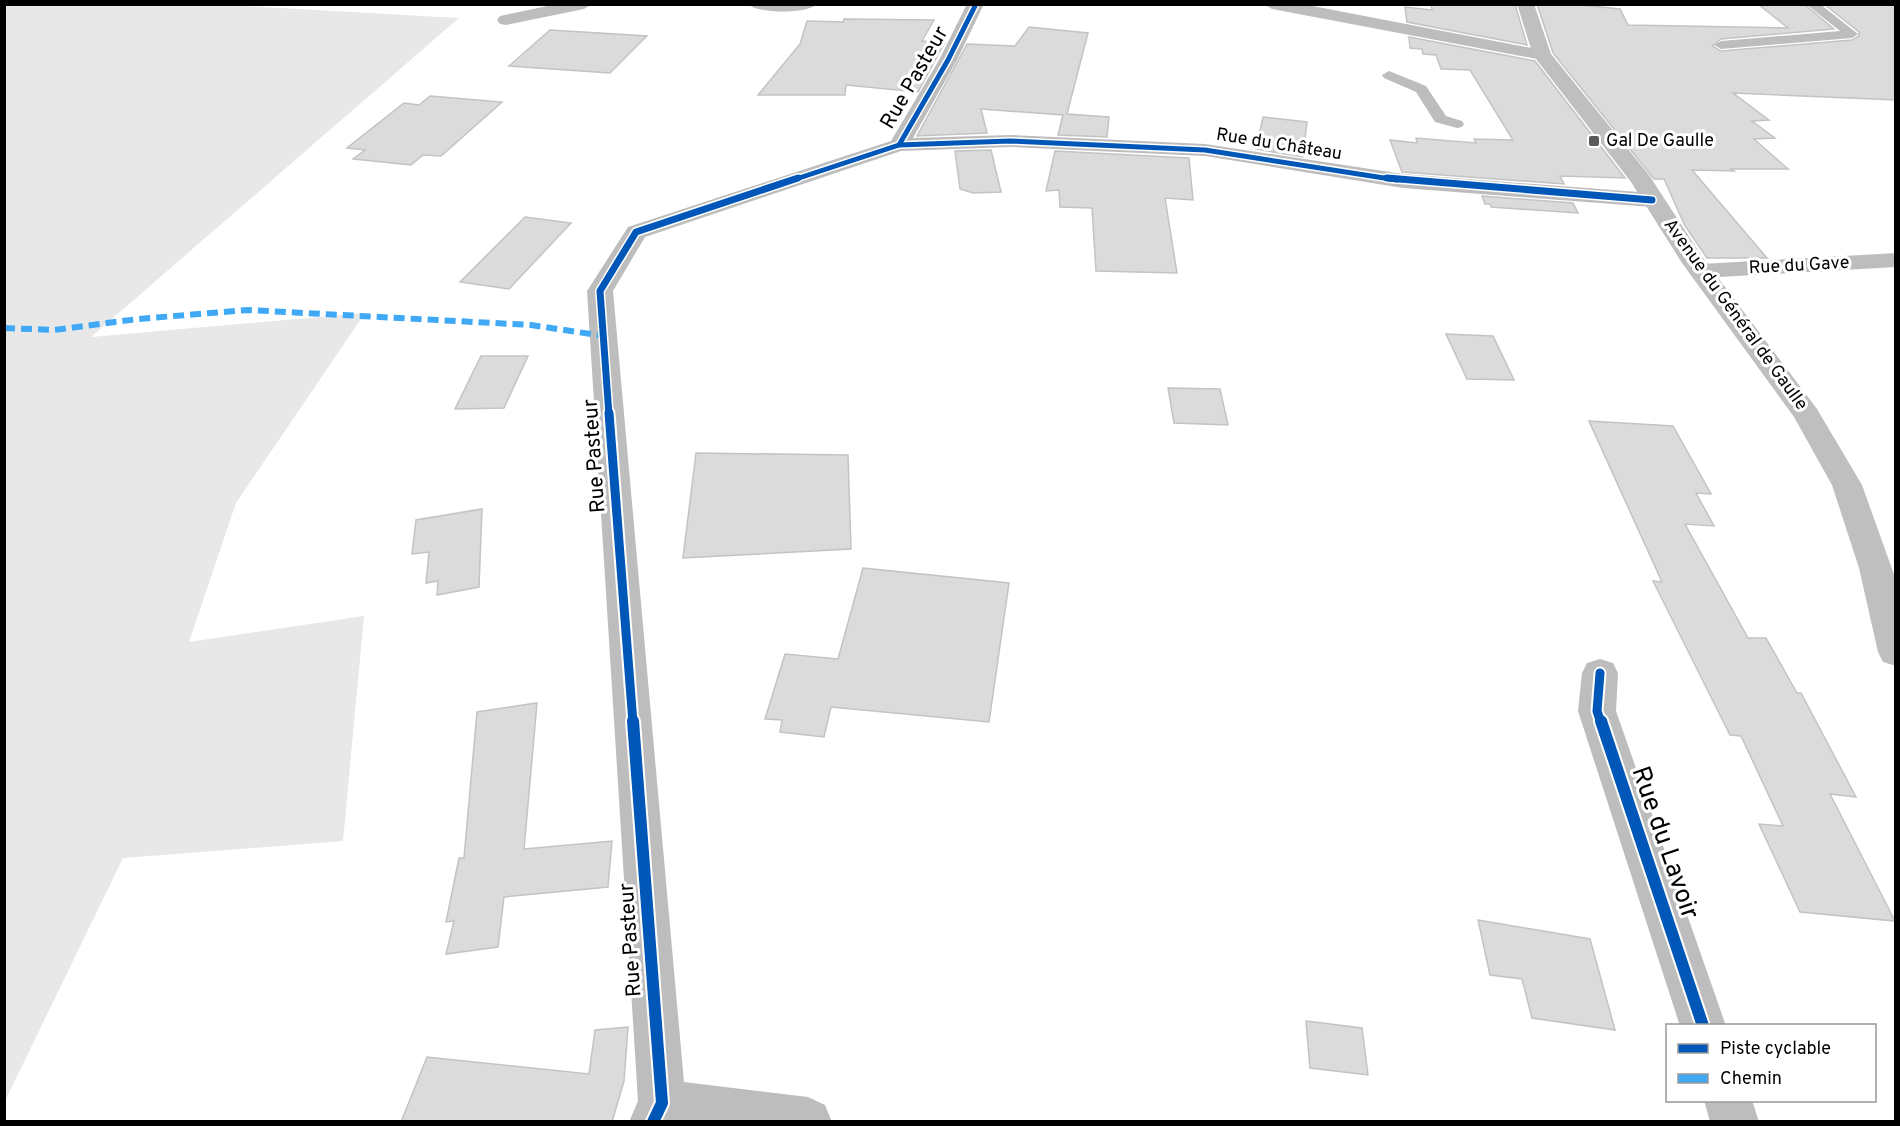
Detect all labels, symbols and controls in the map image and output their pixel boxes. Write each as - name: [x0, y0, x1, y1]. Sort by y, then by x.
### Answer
- street label: Rue Pasteur: [875, 22, 955, 134]
- street label: Rue du Château: [1214, 124, 1344, 166]
- place label: Gal De Gaulle: [1606, 130, 1714, 153]
- marker: Gal De Gaulle: [1587, 134, 1601, 148]
- street label: Avenue du Général de Gaulle: [1658, 215, 1812, 415]
- street label: Rue du Gave: [1748, 252, 1850, 280]
- street label: Rue Pasteur: [578, 398, 612, 514]
- street label: Rue du Lavoir: [1622, 762, 1706, 924]
- street label: Rue Pasteur: [614, 882, 648, 998]
- legend: [1666, 1024, 1876, 1102]
- text: Piste cyclable: [1720, 1038, 1831, 1061]
- text: Chemin: [1720, 1068, 1782, 1091]

